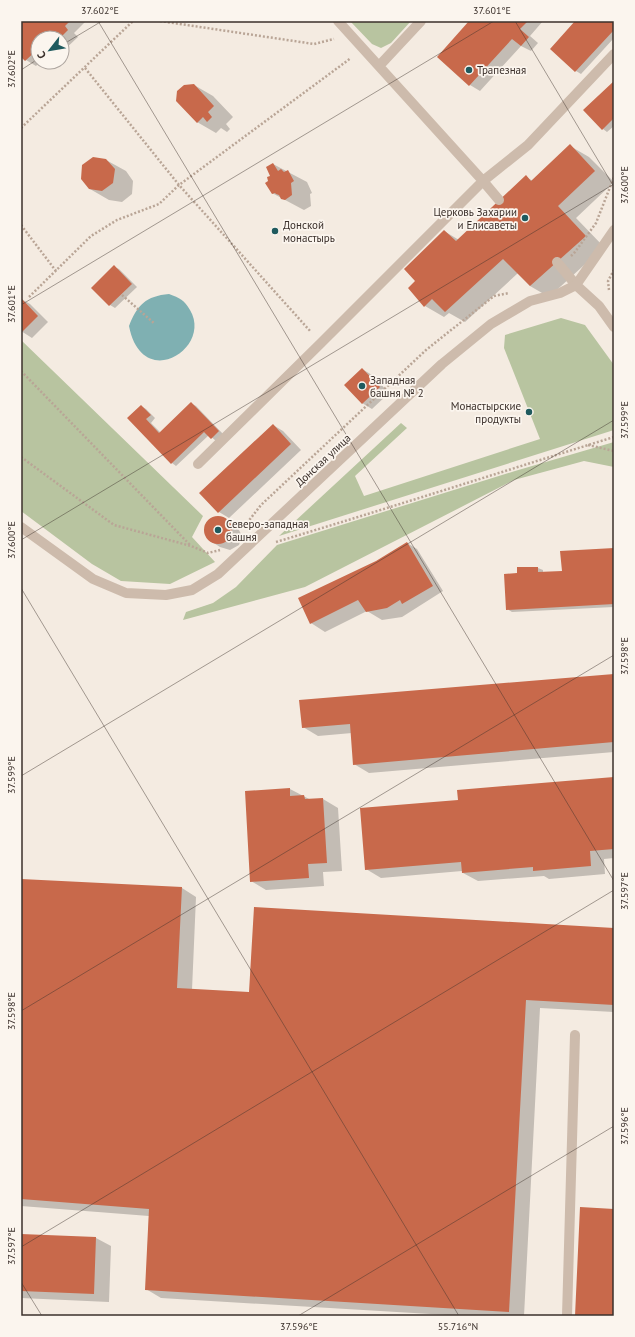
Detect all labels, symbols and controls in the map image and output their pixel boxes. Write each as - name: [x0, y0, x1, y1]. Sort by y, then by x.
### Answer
- text: 37.602°E: [81, 4, 119, 17]
- text: 37.601°E: [473, 4, 511, 17]
- north arrow: [30, 30, 70, 70]
- text: С: [34, 49, 49, 61]
- text: 37.602°E: [5, 50, 18, 88]
- place label: Трапезная: [477, 63, 526, 77]
- marker: Трапезная: [464, 65, 474, 75]
- text: 37.600°E: [618, 166, 631, 204]
- place label: Церковь Захарии и Елисаветы: [433, 205, 517, 232]
- marker: Церковь Захарии и Елисаветы: [520, 213, 530, 223]
- place label: Донской монастырь: [283, 218, 335, 245]
- marker: Донской монастырь: [270, 226, 280, 236]
- text: 37.601°E: [5, 285, 18, 323]
- place label: Западная башня № 2: [370, 373, 424, 400]
- marker: Западная башня № 2: [357, 381, 367, 391]
- place label: Монастырские продукты: [451, 399, 521, 426]
- text: 37.599°E: [618, 401, 631, 439]
- marker: Монастырские продукты: [524, 407, 534, 417]
- street label: Донская улица: [292, 431, 354, 489]
- place label: Северо-западная башня: [226, 517, 309, 544]
- text: 37.600°E: [5, 521, 18, 559]
- marker: Северо-западная башня: [213, 525, 223, 535]
- text: 37.598°E: [618, 637, 631, 675]
- text: 37.599°E: [5, 756, 18, 794]
- text: 37.597°E: [618, 872, 631, 910]
- text: 37.598°E: [5, 992, 18, 1030]
- text: 37.596°E: [618, 1107, 631, 1145]
- text: 37.597°E: [5, 1227, 18, 1265]
- text: 37.596°E: [280, 1320, 318, 1333]
- text: 55.716°N: [438, 1320, 478, 1333]

